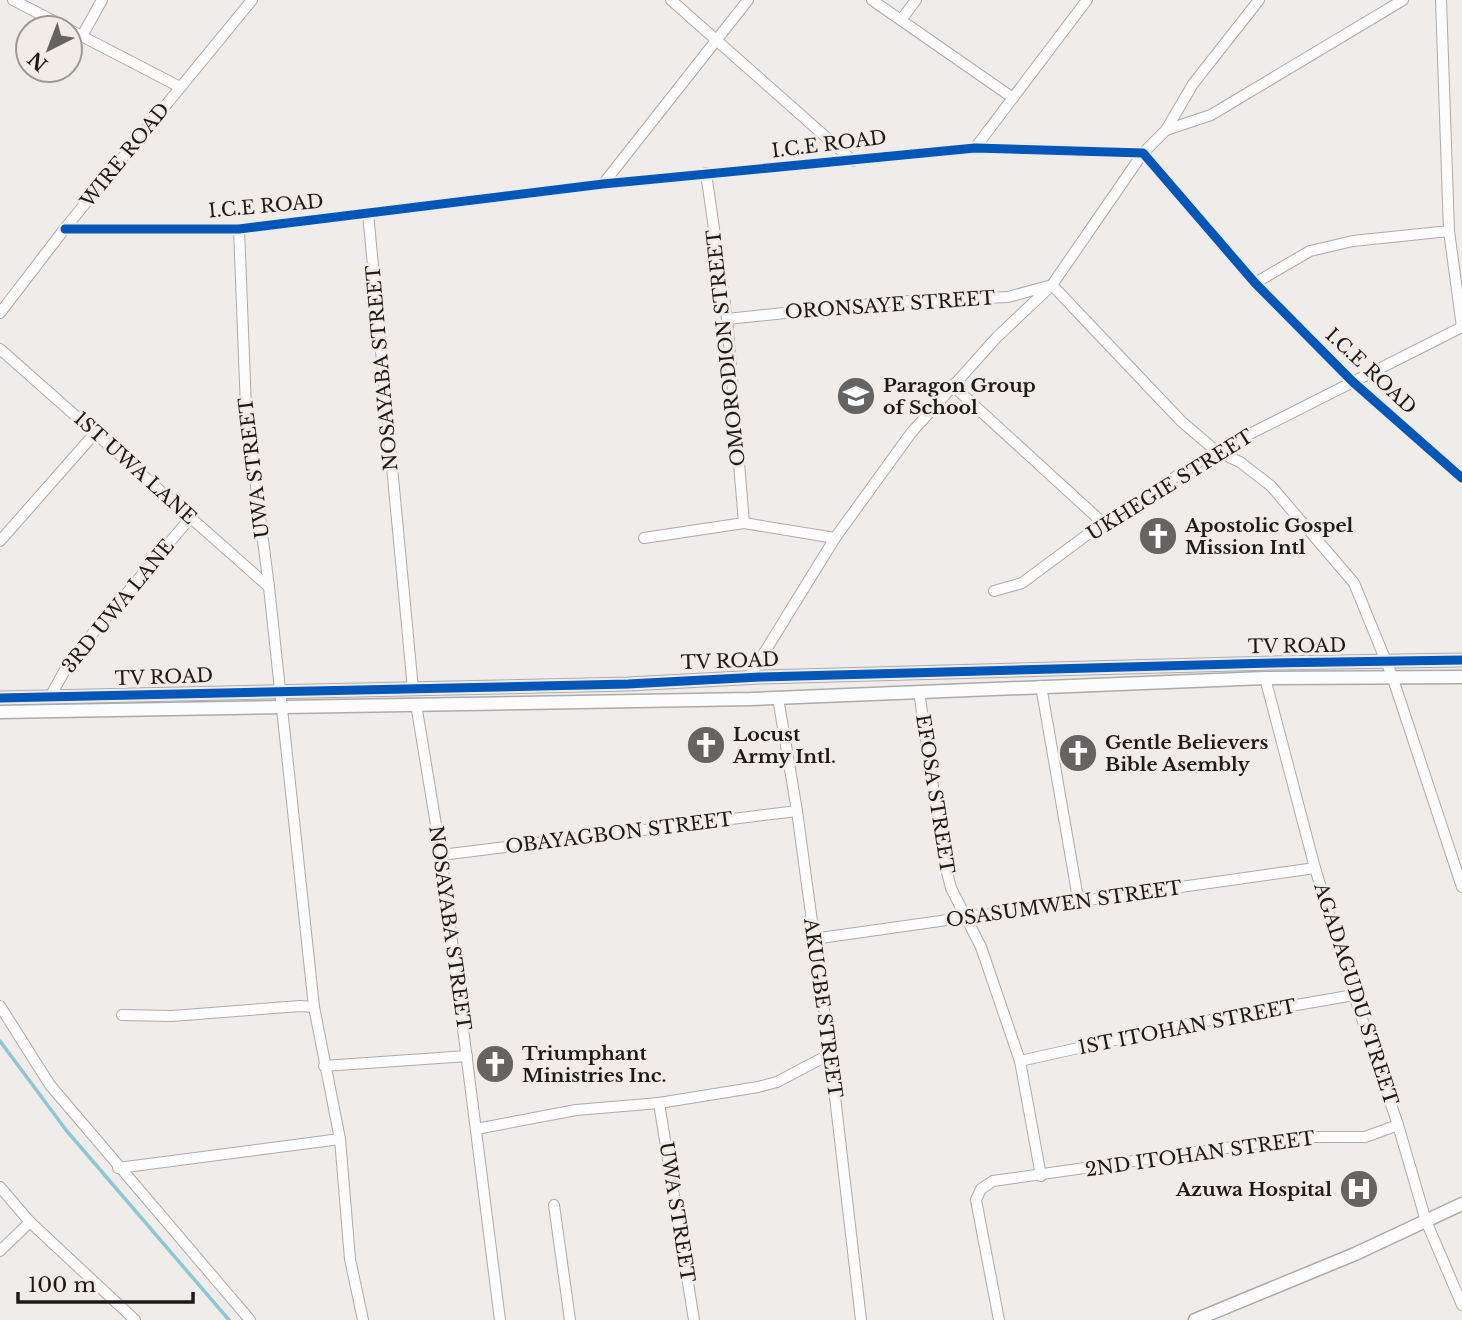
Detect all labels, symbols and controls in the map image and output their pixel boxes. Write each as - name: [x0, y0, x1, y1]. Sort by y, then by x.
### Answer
- north arrow: [14, 14, 84, 84]
- text: N: [24, 47, 52, 76]
- street label: WIRE ROAD: [75, 98, 174, 213]
- street label: I.C.E ROAD: [770, 126, 888, 162]
- street label: I.C.E ROAD: [207, 190, 325, 222]
- street label: OMORODION STREET: [702, 228, 750, 468]
- street label: NOSAYABA STREET: [362, 264, 402, 472]
- street label: ORONSAYE STREET: [784, 286, 996, 324]
- street label: I.C.E ROAD: [1321, 323, 1421, 419]
- place label: Paragon Group of School: [883, 374, 1036, 419]
- school or university icon: Paragon Group of School: [835, 375, 877, 417]
- street label: UWA STREET: [234, 396, 274, 540]
- street label: 1ST UWA LANE: [69, 407, 201, 529]
- street label: UKHEGIE STREET: [1083, 425, 1257, 545]
- place label: Apostolic Gospel Mission Intl: [1184, 514, 1354, 559]
- church icon: Apostolic Gospel Mission Intl: [1137, 515, 1179, 557]
- street label: 3RD UWA LANE: [57, 535, 179, 677]
- street label: TV ROAD: [1248, 634, 1346, 658]
- street label: TV ROAD: [680, 648, 780, 674]
- street label: TV ROAD: [114, 664, 214, 690]
- street label: EFOSA STREET: [911, 713, 959, 875]
- place label: Locust Army Intl.: [732, 723, 836, 768]
- church icon: Locust Army Intl.: [685, 724, 727, 766]
- place label: Gentle Believers Bible Asembly: [1105, 731, 1268, 776]
- church icon: Gentle Believers Bible Asembly: [1057, 732, 1099, 774]
- street label: OBAYAGBON STREET: [504, 808, 734, 858]
- street label: NOSAYABA STREET: [424, 824, 476, 1032]
- street label: OSASUMWEN STREET: [945, 876, 1183, 932]
- street label: AGADAGUDU STREET: [1309, 879, 1403, 1108]
- street label: AKUGBE STREET: [799, 916, 847, 1099]
- street label: 1ST ITOHAN STREET: [1076, 995, 1298, 1059]
- place label: Triumphant Ministries Inc.: [522, 1042, 666, 1087]
- church icon: Triumphant Ministries Inc.: [474, 1043, 516, 1085]
- street label: 2ND ITOHAN STREET: [1084, 1126, 1316, 1182]
- street label: UWA STREET: [655, 1140, 699, 1284]
- hospital icon: Azuwa Hospital: [1338, 1168, 1380, 1210]
- place label: Azuwa Hospital: [1175, 1178, 1332, 1201]
- scale bar: [18, 1260, 192, 1304]
- text: 100 m: [28, 1272, 96, 1298]

